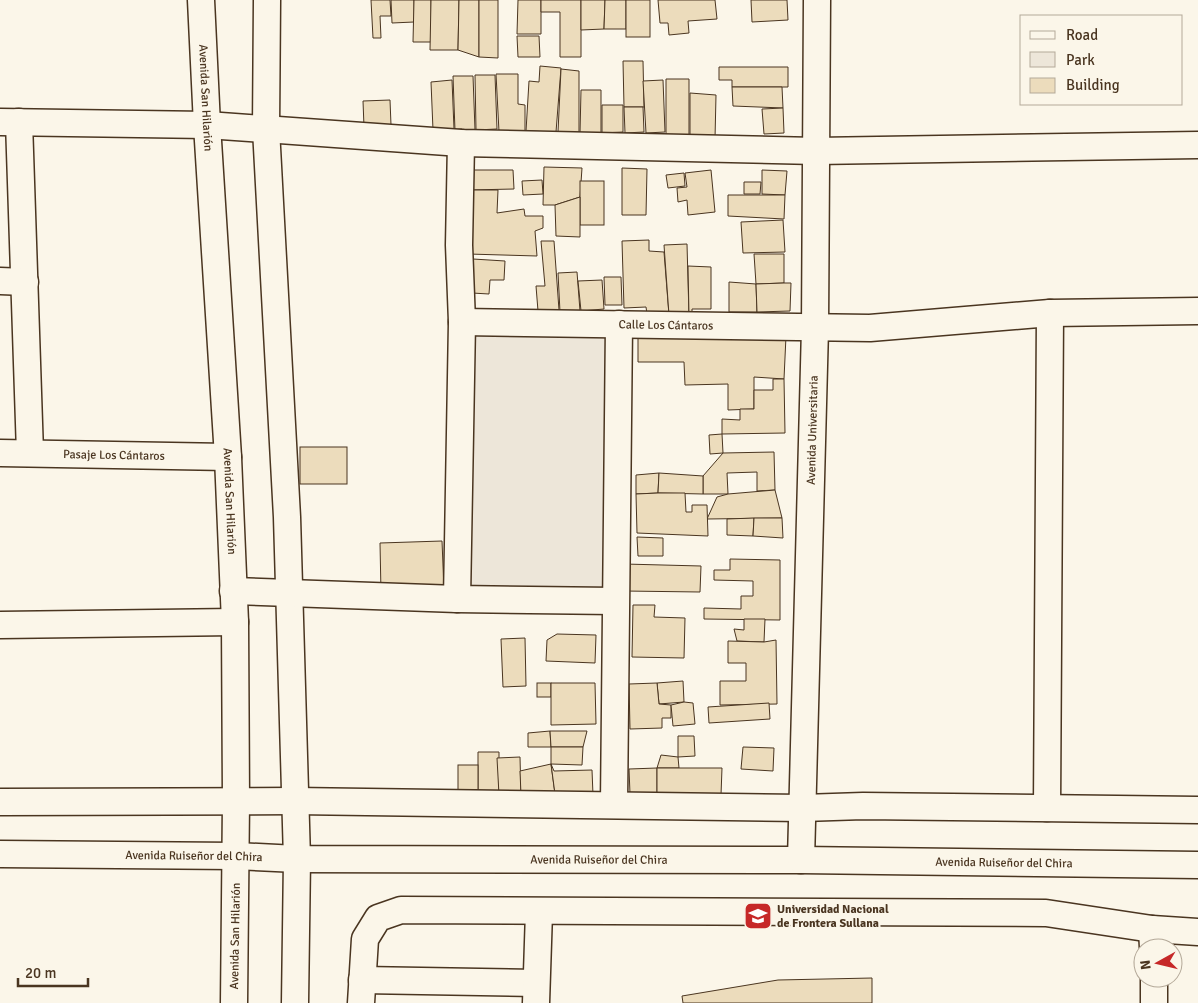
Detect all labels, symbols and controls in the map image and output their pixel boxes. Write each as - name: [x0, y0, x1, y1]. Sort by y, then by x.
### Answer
- legend: [1020, 15, 1183, 105]
- text: Road: [1066, 26, 1098, 44]
- street label: Avenida San Hilarión: [195, 44, 216, 152]
- text: Park: [1066, 51, 1095, 69]
- text: Building: [1066, 76, 1120, 94]
- street label: Calle Los Cántaros: [619, 317, 713, 334]
- street label: Avenida Universitaria: [804, 375, 822, 485]
- street label: Pasaje Los Cántaros: [63, 447, 165, 464]
- street label: Avenida San Hilarión: [219, 447, 239, 555]
- street label: Avenida Ruiseñor del Chira: [125, 848, 263, 865]
- street label: Avenida Ruiseñor del Chira: [530, 852, 668, 868]
- street label: Avenida Ruiseñor del Chira: [935, 855, 1073, 871]
- street label: Avenida San Hilarión: [227, 882, 244, 990]
- school or university icon: Universidad Nacional de Frontera Sullana: [743, 901, 773, 931]
- place label: Universidad Nacional de Frontera Sullana: [777, 902, 889, 931]
- north arrow: [1133, 938, 1183, 988]
- scale bar: [18, 956, 88, 988]
- text: N: [1137, 959, 1155, 971]
- text: 20 m: [25, 964, 56, 982]

